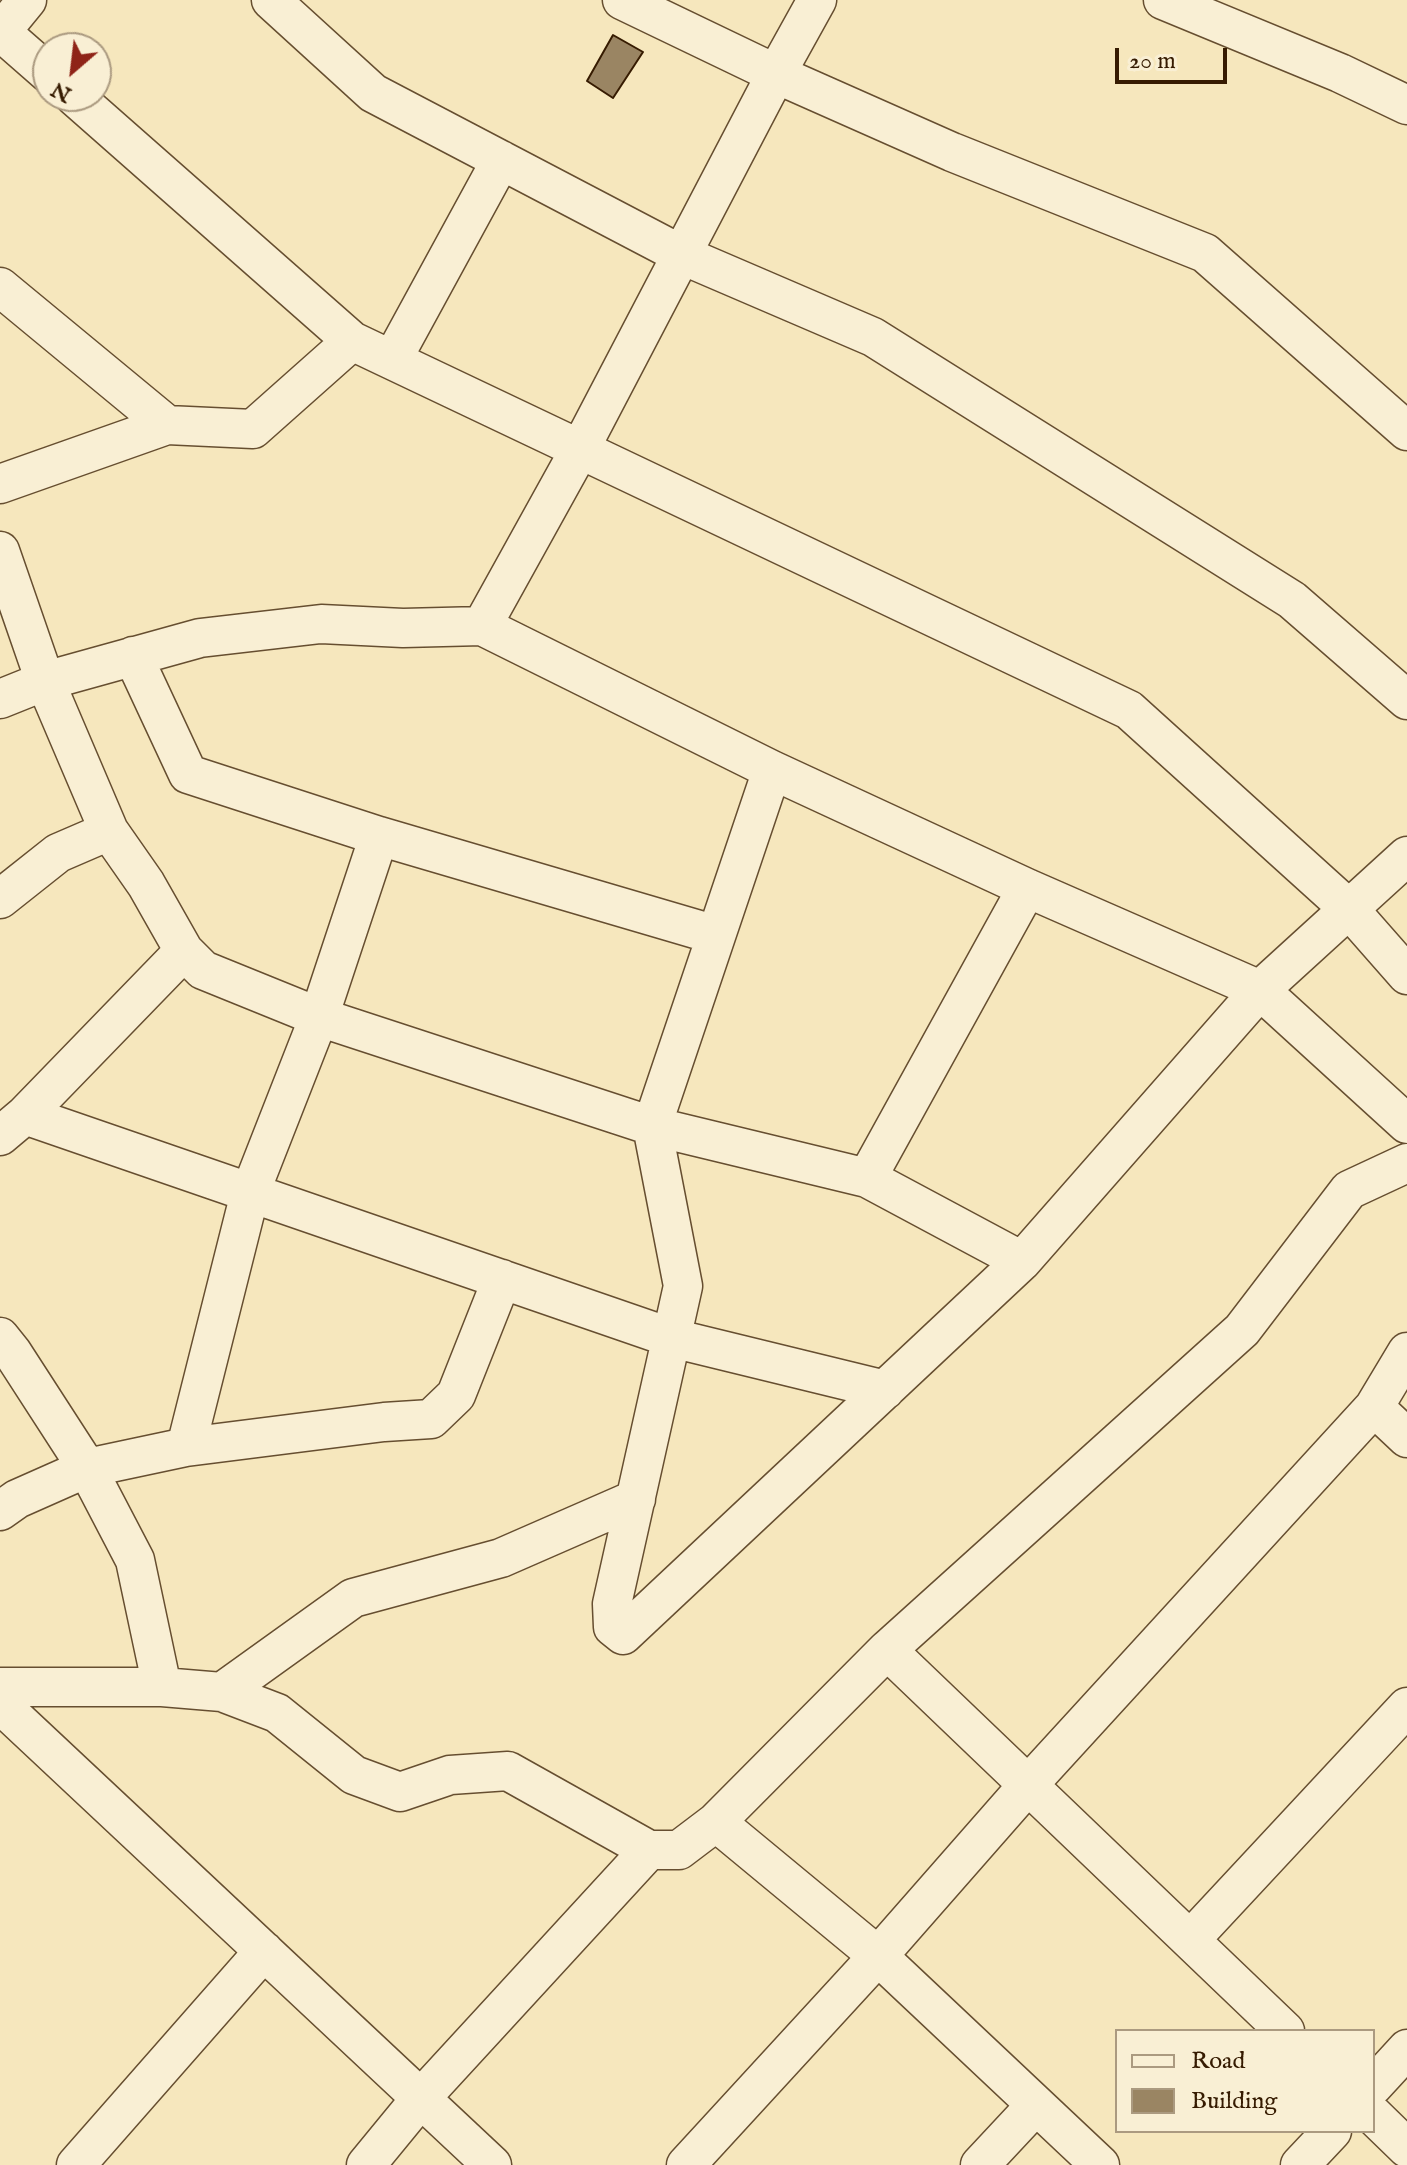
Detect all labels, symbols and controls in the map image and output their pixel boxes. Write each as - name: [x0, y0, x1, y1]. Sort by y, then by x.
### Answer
- north arrow: [32, 32, 112, 112]
- scale bar: [1119, 32, 1231, 82]
- text: 20 m: [1129, 46, 1176, 77]
- text: N: [47, 75, 77, 108]
- legend: [1115, 2029, 1375, 2133]
- text: Road: [1191, 2046, 1245, 2077]
- text: Building: [1191, 2086, 1277, 2117]

